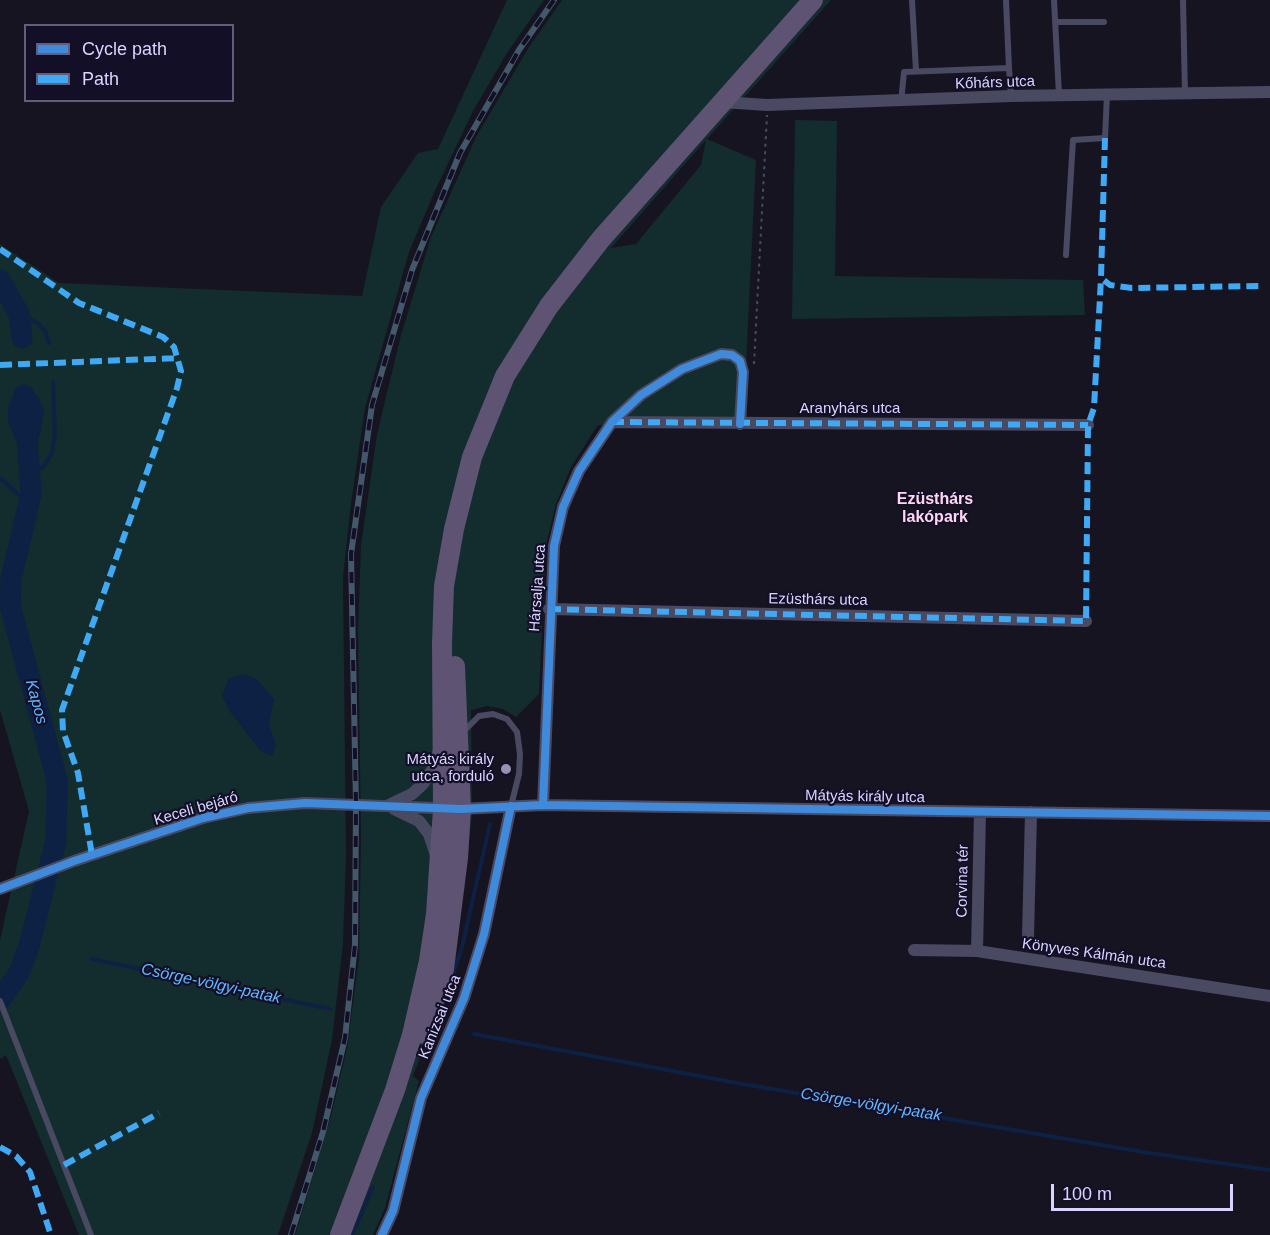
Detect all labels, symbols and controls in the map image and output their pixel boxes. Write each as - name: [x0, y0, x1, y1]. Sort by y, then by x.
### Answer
- legend: [24, 24, 234, 102]
- text: Cycle path: [82, 39, 167, 59]
- text: Path: [82, 69, 119, 89]
- street label: Kőhárs utca: [955, 73, 1035, 93]
- street label: Aranyhárs utca: [800, 400, 900, 418]
- district label: Ezüsthárs lakópark: [897, 490, 973, 528]
- street label: Hársalja utca: [526, 544, 550, 632]
- street label: Ezüsthárs utca: [768, 590, 868, 610]
- water label: Kapos: [21, 678, 51, 726]
- place label: Mátyás király utca, forduló: [406, 751, 494, 786]
- marker: Mátyás király utca, forduló: [499, 762, 513, 776]
- street label: Mátyás király utca: [805, 787, 925, 807]
- street label: Keceli bejáró: [152, 788, 240, 830]
- street label: Corvina tér: [953, 844, 973, 918]
- street label: Könyves Kálmán utca: [1021, 935, 1167, 973]
- water label: Csörge-völgyi-patak: [139, 960, 283, 1008]
- street label: Kanizsai utca: [415, 972, 465, 1062]
- water label: Csörge-völgyi-patak: [799, 1084, 943, 1126]
- scale bar: [1054, 1172, 1236, 1210]
- text: 100 m: [1062, 1184, 1112, 1204]

